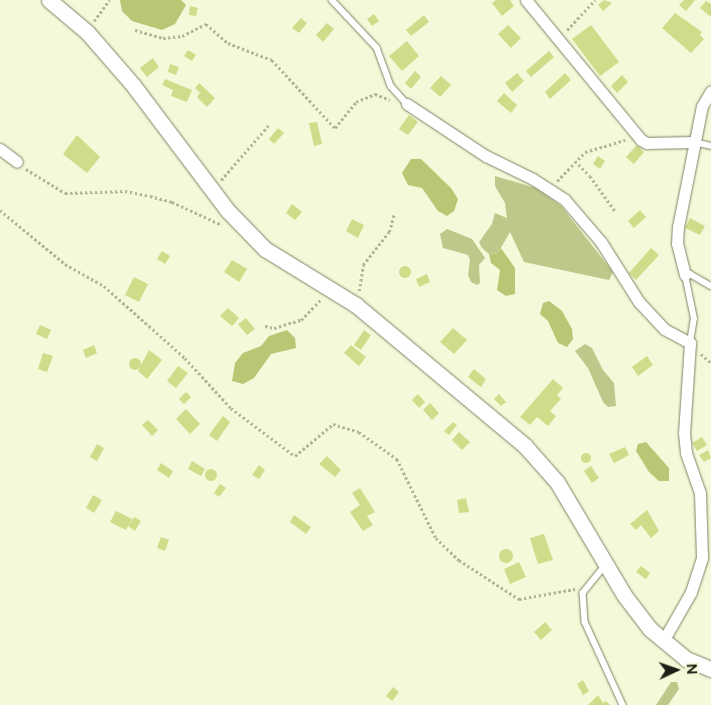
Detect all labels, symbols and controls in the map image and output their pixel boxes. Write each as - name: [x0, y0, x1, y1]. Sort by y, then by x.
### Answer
- north arrow: [651, 645, 701, 695]
- text: N: [683, 663, 700, 675]

